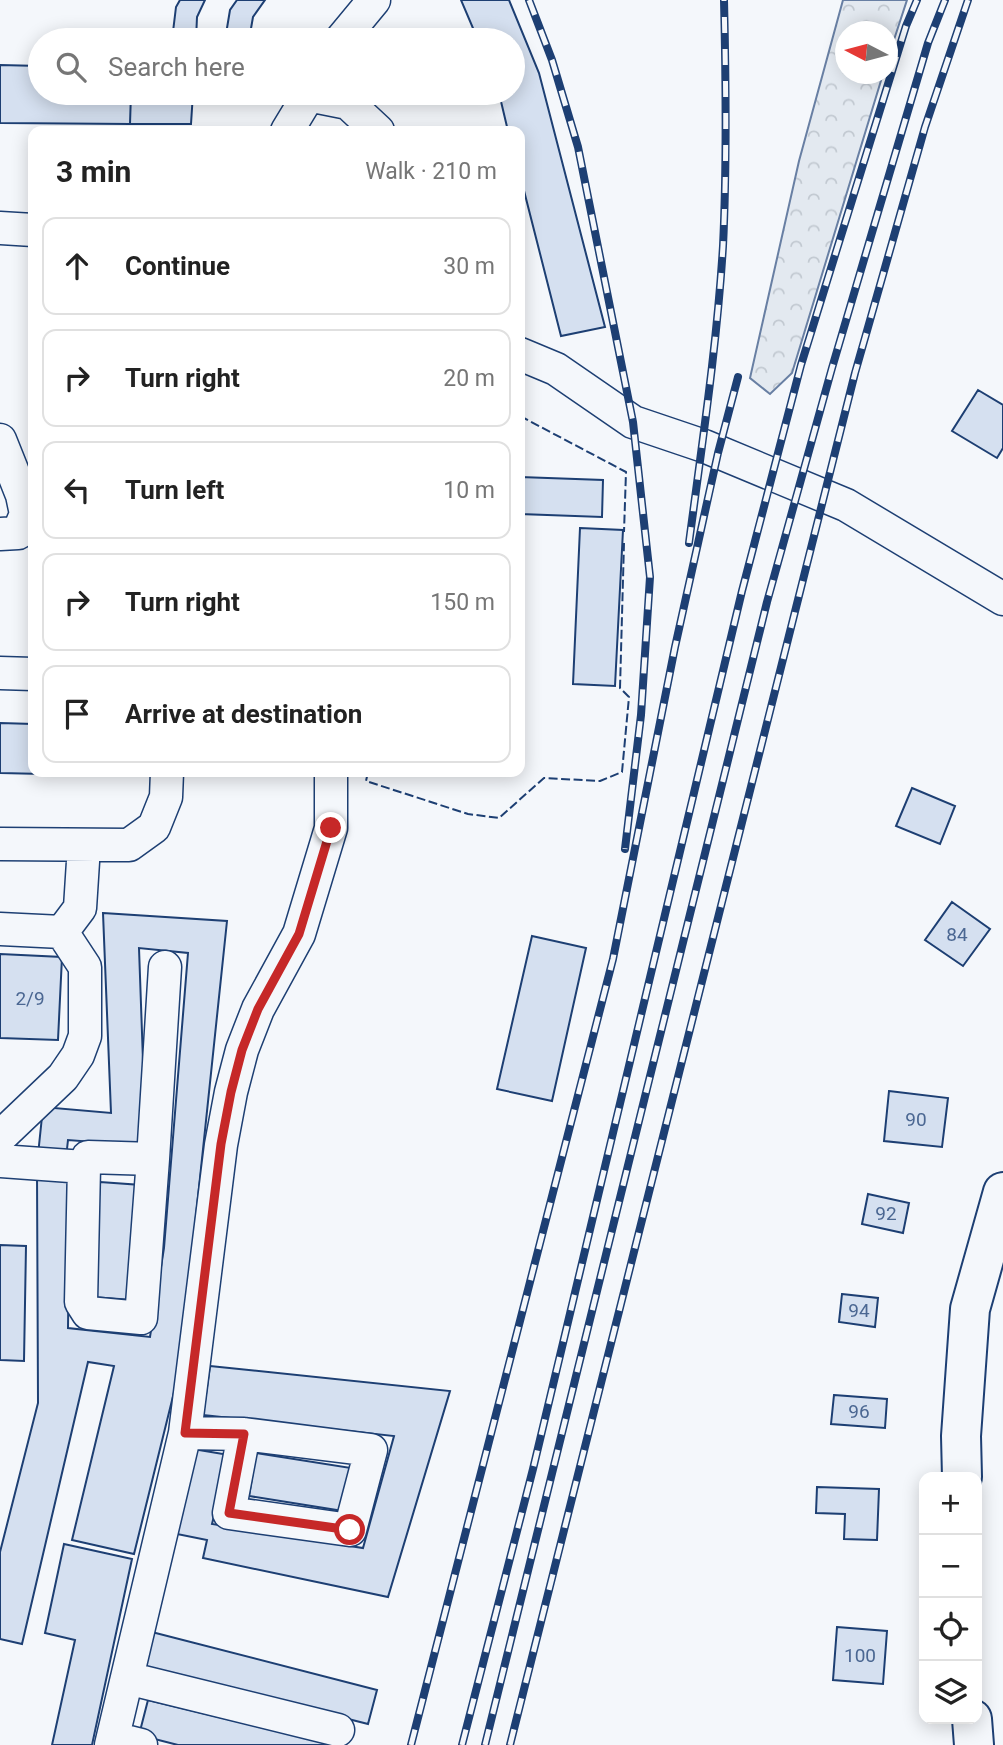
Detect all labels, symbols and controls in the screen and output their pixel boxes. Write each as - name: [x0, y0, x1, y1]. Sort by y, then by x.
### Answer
- north arrow: [835, 21, 898, 84]
- search box: [28, 28, 525, 105]
- icon: search: [52, 48, 90, 86]
- text: Search here: [108, 52, 245, 82]
- text: 3 min: [56, 154, 131, 189]
- text: Walk · 210 m: [365, 158, 497, 185]
- icon: ahead: [58, 247, 96, 285]
- text: Continue: [125, 251, 230, 281]
- text: 30 m: [443, 253, 495, 280]
- icon: right: [58, 359, 96, 397]
- text: Turn right: [125, 363, 240, 393]
- text: 20 m: [443, 365, 495, 392]
- icon: left: [58, 471, 96, 509]
- text: Turn left: [125, 475, 224, 505]
- text: 10 m: [443, 477, 495, 504]
- icon: right: [58, 583, 96, 621]
- text: Turn right: [125, 587, 240, 617]
- text: 150 m: [430, 589, 495, 616]
- icon: arrive: [58, 695, 96, 733]
- text: Arrive at destination: [125, 699, 362, 729]
- route end: [315, 812, 346, 843]
- house number: 84: [946, 923, 968, 946]
- house number: 2/9: [15, 987, 45, 1010]
- house number: 90: [905, 1108, 927, 1131]
- house number: 92: [875, 1202, 897, 1225]
- house number: 94: [848, 1299, 870, 1322]
- house number: 96: [848, 1400, 870, 1423]
- map controls: [919, 1472, 982, 1724]
- button: +: [919, 1472, 982, 1535]
- route start: [334, 1514, 365, 1545]
- button: −: [919, 1535, 982, 1598]
- button: locate: [919, 1598, 982, 1661]
- house number: 100: [844, 1644, 876, 1667]
- button: layers: [919, 1661, 982, 1724]

